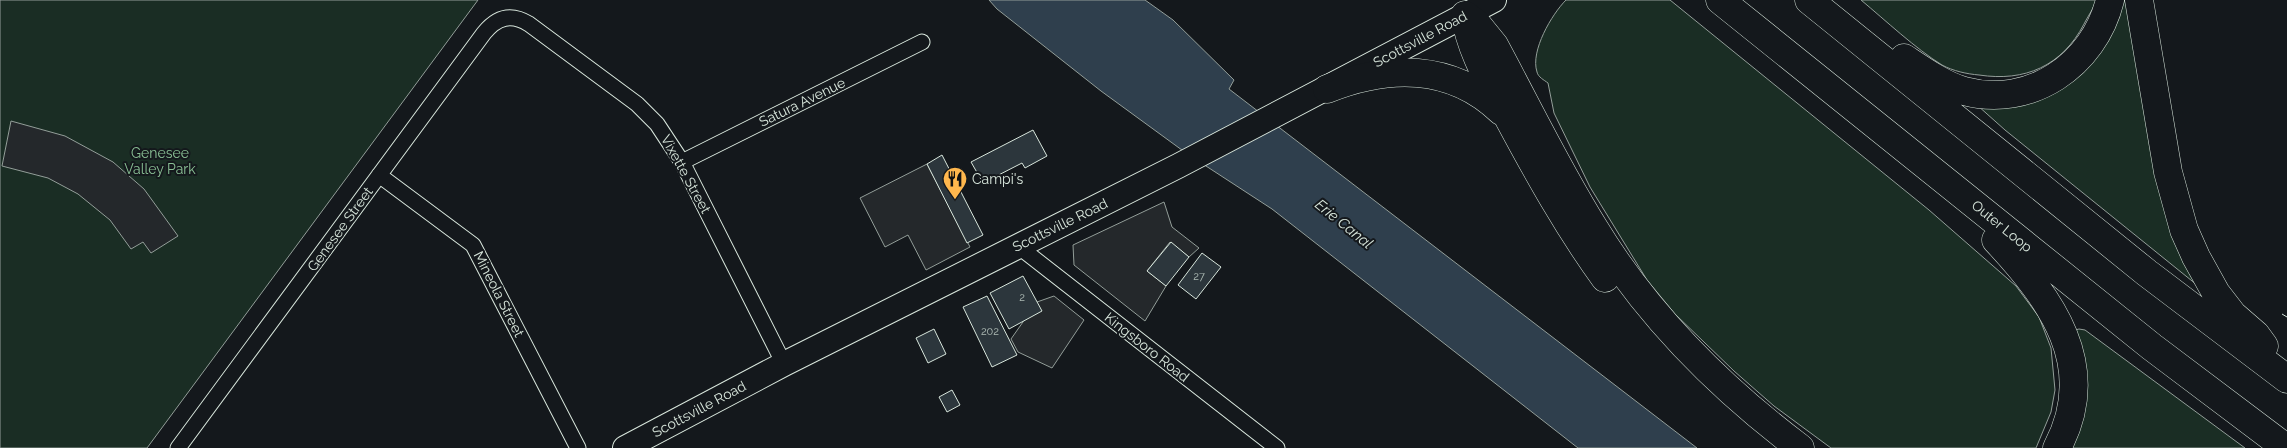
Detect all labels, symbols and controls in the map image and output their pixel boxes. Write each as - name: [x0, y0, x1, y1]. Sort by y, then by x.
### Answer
- street label: Scottsville Road: [1370, 8, 1470, 70]
- street label: Satura Avenue: [756, 74, 848, 130]
- street label: Vixette Street: [658, 132, 714, 216]
- park label: Genesee Valley Park: [124, 145, 196, 177]
- restaurant icon: Campi's: [942, 166, 968, 200]
- place label: Campi's: [972, 171, 1023, 187]
- street label: Genesee Street: [304, 184, 376, 274]
- street label: Scottsville Road: [1010, 195, 1110, 255]
- water label: Erie Canal: [1312, 195, 1376, 253]
- street label: Outer Loop: [1969, 197, 2036, 255]
- street label: Mineola Street: [471, 249, 528, 340]
- house number: 27: [1193, 270, 1205, 283]
- house number: 2: [1019, 291, 1025, 304]
- street label: Kingsboro Road: [1102, 309, 1192, 385]
- house number: 202: [981, 325, 999, 338]
- street label: Scottsville Road: [649, 378, 749, 440]

